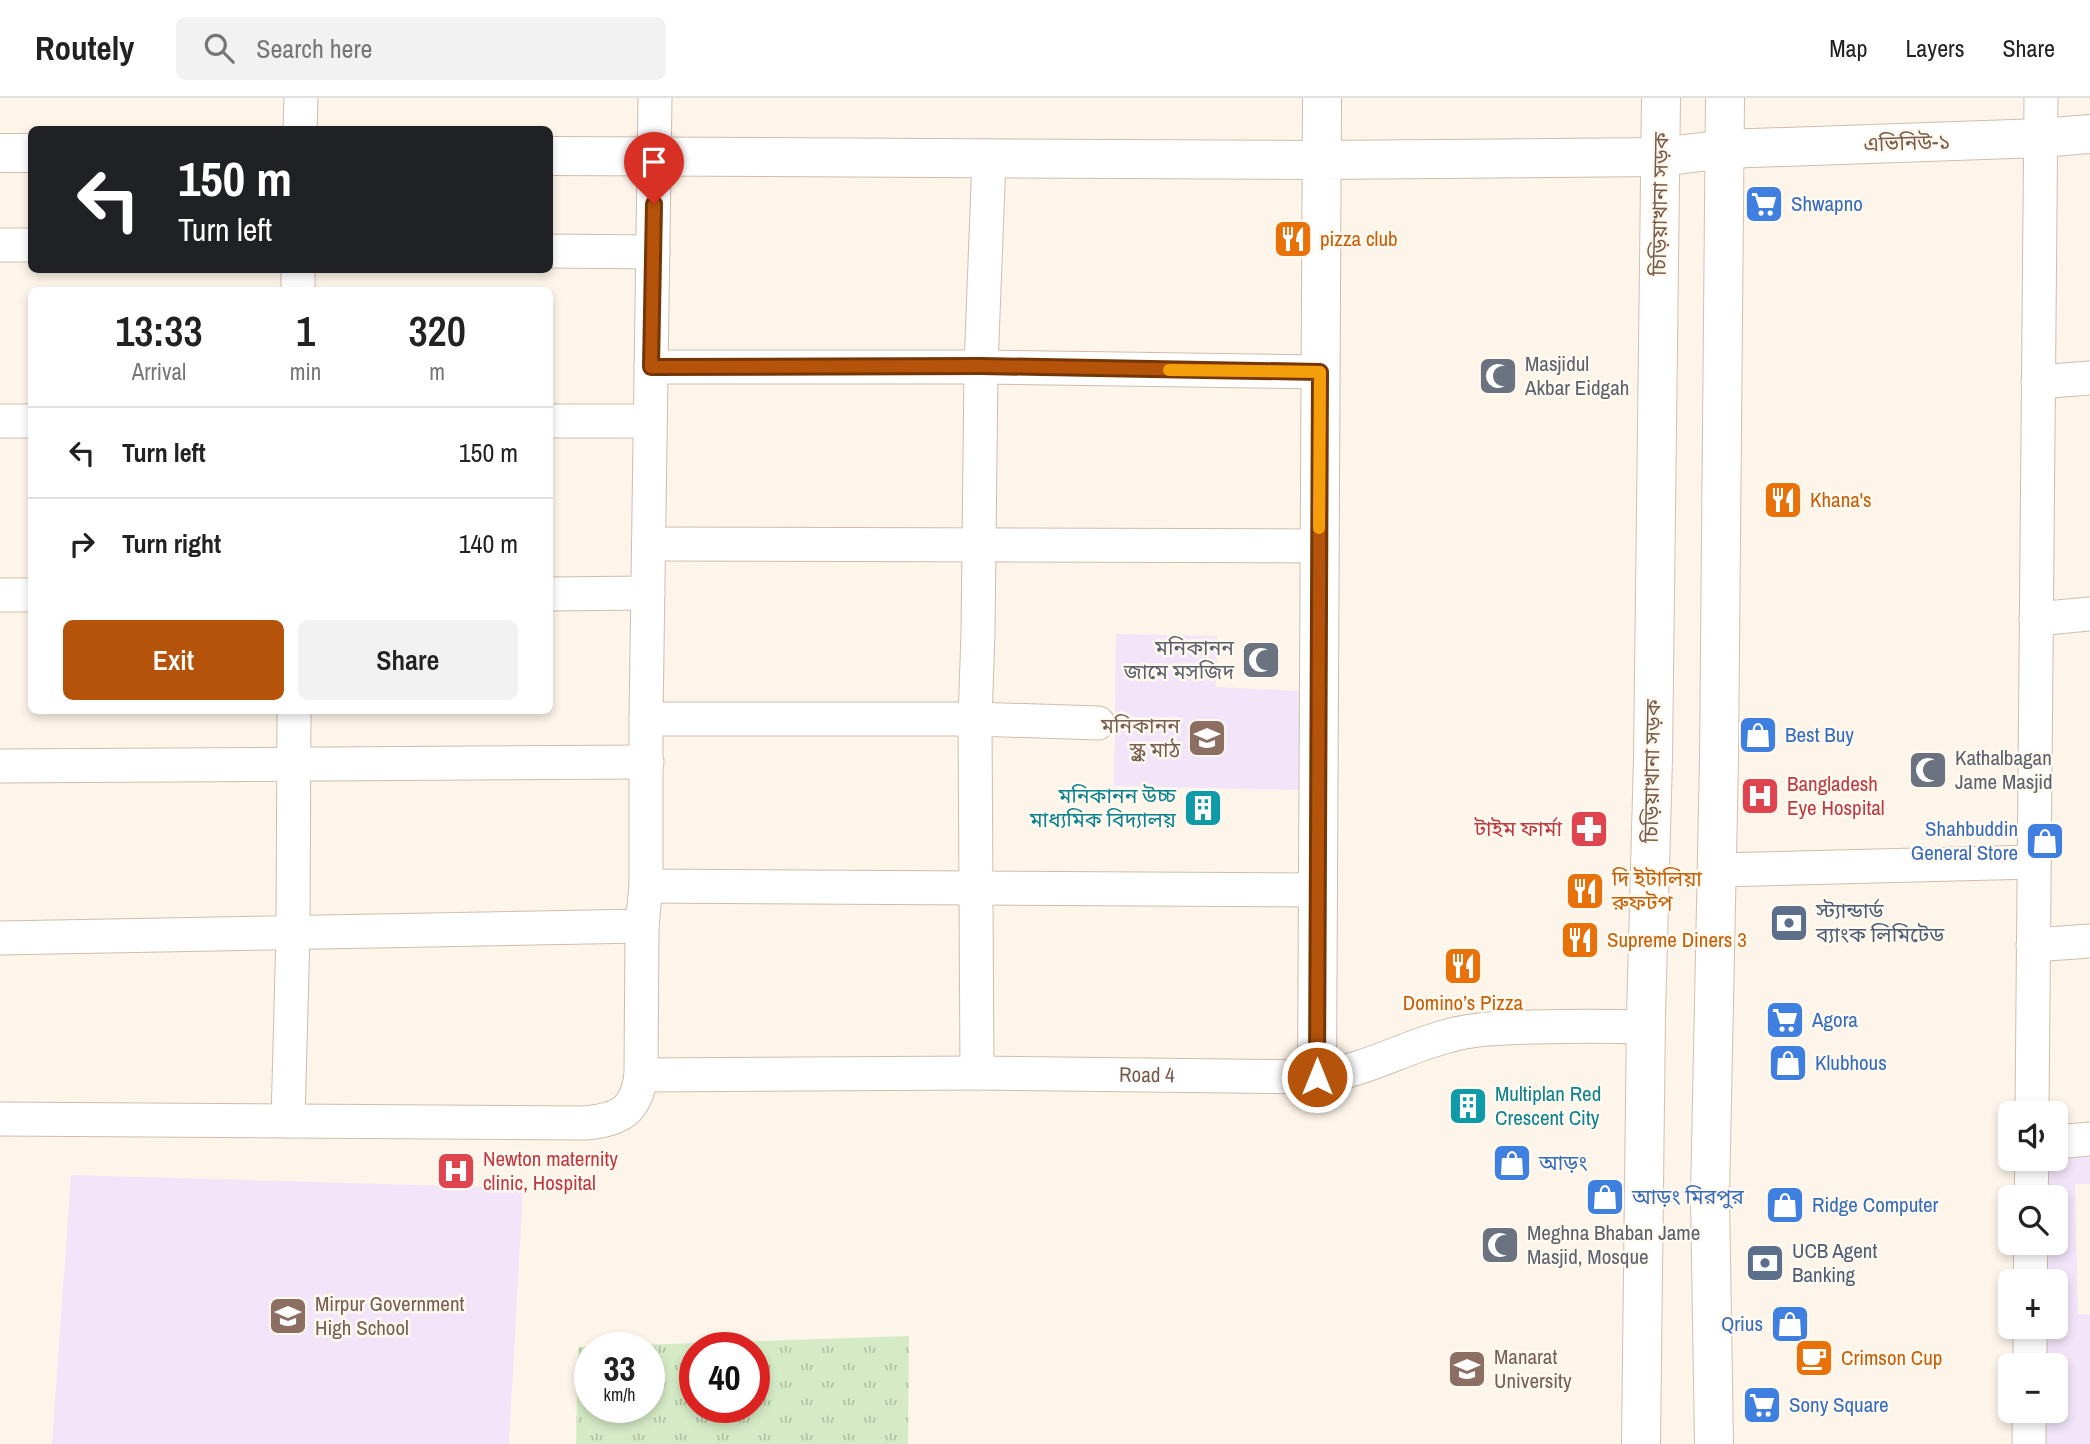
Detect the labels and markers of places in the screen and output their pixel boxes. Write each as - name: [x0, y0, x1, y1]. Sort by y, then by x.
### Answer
- pin: [624, 132, 684, 204]
- supermarket icon: Shwapno: [1743, 183, 1785, 225]
- place label: Shwapno: [1791, 189, 1863, 218]
- restaurant icon: pizza club: [1272, 218, 1314, 260]
- place label: pizza club: [1320, 224, 1398, 253]
- place label: Masjidul Akbar Eidgah: [1524, 349, 1629, 402]
- mosque icon: Masjidul Akbar Eidgah: [1477, 355, 1519, 397]
- restaurant icon: Khana's: [1762, 479, 1804, 521]
- place label: Khana's: [1810, 485, 1872, 514]
- place label: মনিকানন জামে মসজিদ: [1123, 633, 1234, 686]
- mosque icon: মনিকানন জামে মসজিদ: [1240, 639, 1282, 681]
- place label: মনিকানন স্কুল মাঠ: [1100, 711, 1181, 764]
- shop icon: Best Buy: [1737, 714, 1779, 756]
- school or university icon: মনিকানন স্কুল মাঠ: [1186, 717, 1228, 759]
- place label: Best Buy: [1785, 720, 1854, 749]
- place label: Kathalbagan Jame Masjid: [1955, 743, 2053, 796]
- mosque icon: Kathalbagan Jame Masjid: [1907, 749, 1949, 791]
- place label: Bangladesh Eye Hospital: [1787, 769, 1885, 822]
- hospital icon: Bangladesh Eye Hospital: [1739, 775, 1781, 817]
- place label: মনিকানন উচ্চ মাধ্যমিক বিদ্যালয়: [1029, 781, 1177, 834]
- building icon: মনিকানন উচ্চ মাধ্যমিক বিদ্যালয়: [1182, 787, 1224, 829]
- pharmacy icon: টাইম ফার্মা: [1568, 808, 1610, 850]
- place label: টাইম ফার্মা: [1474, 814, 1562, 843]
- place label: Shahbuddin General Store: [1911, 814, 2018, 867]
- shop icon: Shahbuddin General Store: [2024, 820, 2066, 862]
- place label: দি ইটালিয়া রুফটপ: [1611, 864, 1702, 917]
- restaurant icon: দি ইটালিয়া রুফটপ: [1564, 870, 1606, 912]
- place label: স্ট্যান্ডার্ড ব্যাংক লিমিটেড: [1815, 896, 1945, 949]
- bank icon: স্ট্যান্ডার্ড ব্যাংক লিমিটেড: [1768, 902, 1810, 944]
- restaurant icon: Supreme Diners 3: [1559, 919, 1601, 961]
- place label: Supreme Diners 3: [1607, 925, 1747, 954]
- restaurant icon: Domino’s Pizza: [1442, 945, 1484, 987]
- place label: Domino’s Pizza: [1403, 988, 1524, 1017]
- supermarket icon: Agora: [1764, 999, 1806, 1041]
- place label: Agora: [1811, 1005, 1858, 1034]
- shop icon: Klubhous: [1767, 1042, 1809, 1084]
- place label: Klubhous: [1815, 1048, 1887, 1077]
- place label: Multiplan Red Crescent City: [1495, 1079, 1601, 1132]
- building icon: Multiplan Red Crescent City: [1447, 1085, 1489, 1127]
- shop icon: আড়ং: [1491, 1142, 1533, 1184]
- place label: Newton maternity clinic, Hospital: [483, 1144, 618, 1197]
- place label: আড়ং: [1538, 1148, 1588, 1177]
- hospital icon: Newton maternity clinic, Hospital: [435, 1150, 477, 1192]
- shop icon: আড়ং মিরপুর: [1584, 1176, 1626, 1218]
- place label: আড়ং মিরপুর: [1631, 1182, 1744, 1211]
- shop icon: Ridge Computer: [1764, 1184, 1806, 1226]
- place label: Ridge Computer: [1812, 1190, 1939, 1219]
- place label: Meghna Bhaban Jame Masjid, Mosque: [1527, 1218, 1700, 1271]
- mosque icon: Meghna Bhaban Jame Masjid, Mosque: [1479, 1224, 1521, 1266]
- place label: UCB Agent Banking: [1792, 1236, 1877, 1289]
- bank icon: UCB Agent Banking: [1744, 1242, 1786, 1284]
- place label: Mirpur Government High School: [315, 1289, 465, 1342]
- school or university icon: Mirpur Government High School: [267, 1295, 309, 1337]
- shop icon: Qrius: [1769, 1303, 1811, 1345]
- place label: Qrius: [1721, 1309, 1763, 1338]
- cafe icon: Crimson Cup: [1793, 1337, 1835, 1379]
- place label: Manarat University: [1494, 1342, 1572, 1395]
- place label: Crimson Cup: [1841, 1343, 1942, 1372]
- school or university icon: Manarat University: [1446, 1348, 1488, 1390]
- supermarket icon: Sony Square: [1741, 1384, 1783, 1426]
- place label: Sony Square: [1789, 1390, 1889, 1419]

